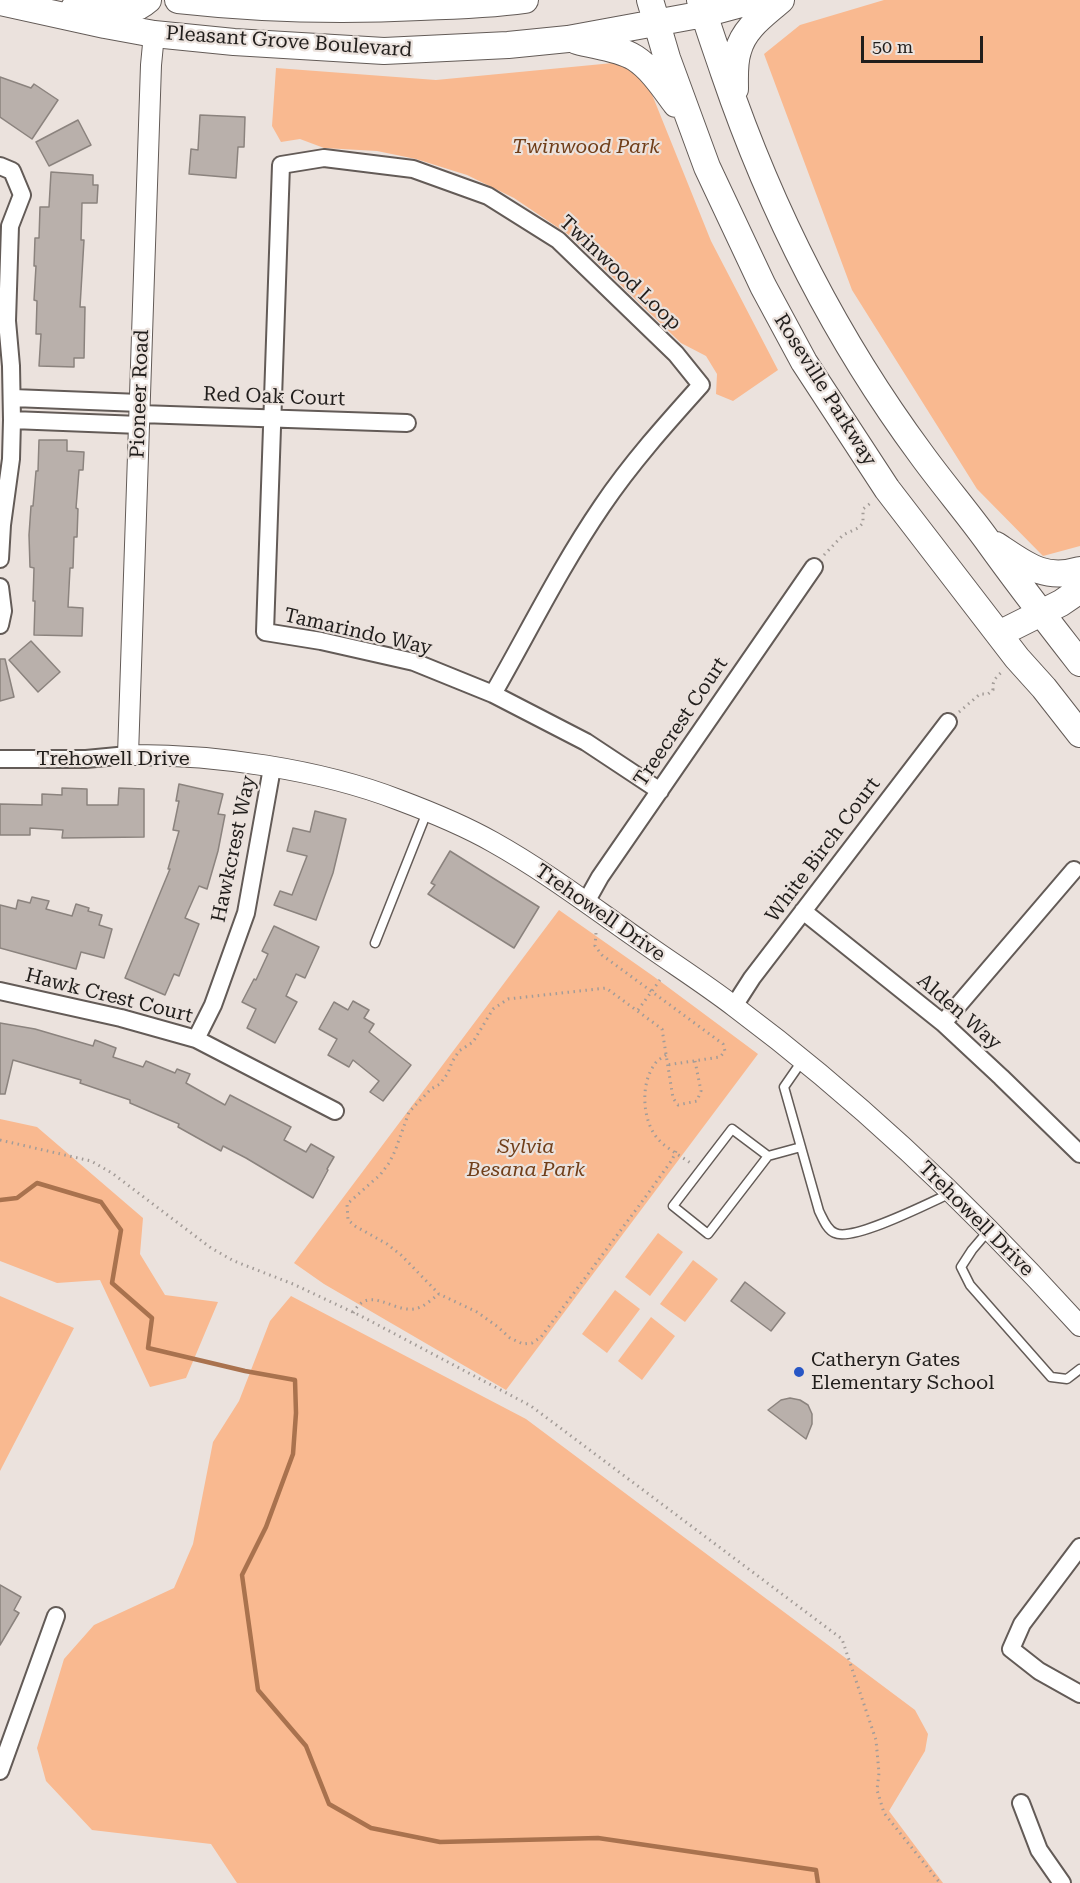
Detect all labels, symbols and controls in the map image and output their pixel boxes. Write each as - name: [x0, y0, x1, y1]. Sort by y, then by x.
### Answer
- street label: Pleasant Grove Boulevard: [165, 21, 413, 63]
- scale bar: [864, 24, 986, 62]
- text: 50 m: [872, 36, 913, 57]
- park label: Twinwood Park: [512, 135, 660, 159]
- street label: Twinwood Loop: [554, 210, 686, 336]
- street label: Roseville Parkway: [769, 310, 881, 470]
- street label: Pioneer Road: [126, 329, 154, 459]
- street label: Red Oak Court: [203, 383, 345, 411]
- street label: Tamarindo Way: [282, 603, 434, 661]
- street label: Treecrest Court: [629, 653, 733, 791]
- street label: Trehowell Drive: [36, 747, 190, 771]
- street label: Hawkcrest Way: [207, 773, 261, 925]
- street label: White Birch Court: [761, 773, 885, 927]
- street label: Trehowell Drive: [530, 859, 670, 967]
- street label: Hawk Crest Court: [23, 964, 195, 1028]
- street label: Alden Way: [912, 969, 1006, 1055]
- park label: Sylvia Besana Park: [467, 1135, 585, 1182]
- street label: Trehowell Drive: [913, 1156, 1039, 1282]
- place label: Catheryn Gates Elementary School: [811, 1348, 994, 1395]
- marker: Catheryn Gates Elementary School: [792, 1365, 806, 1379]

